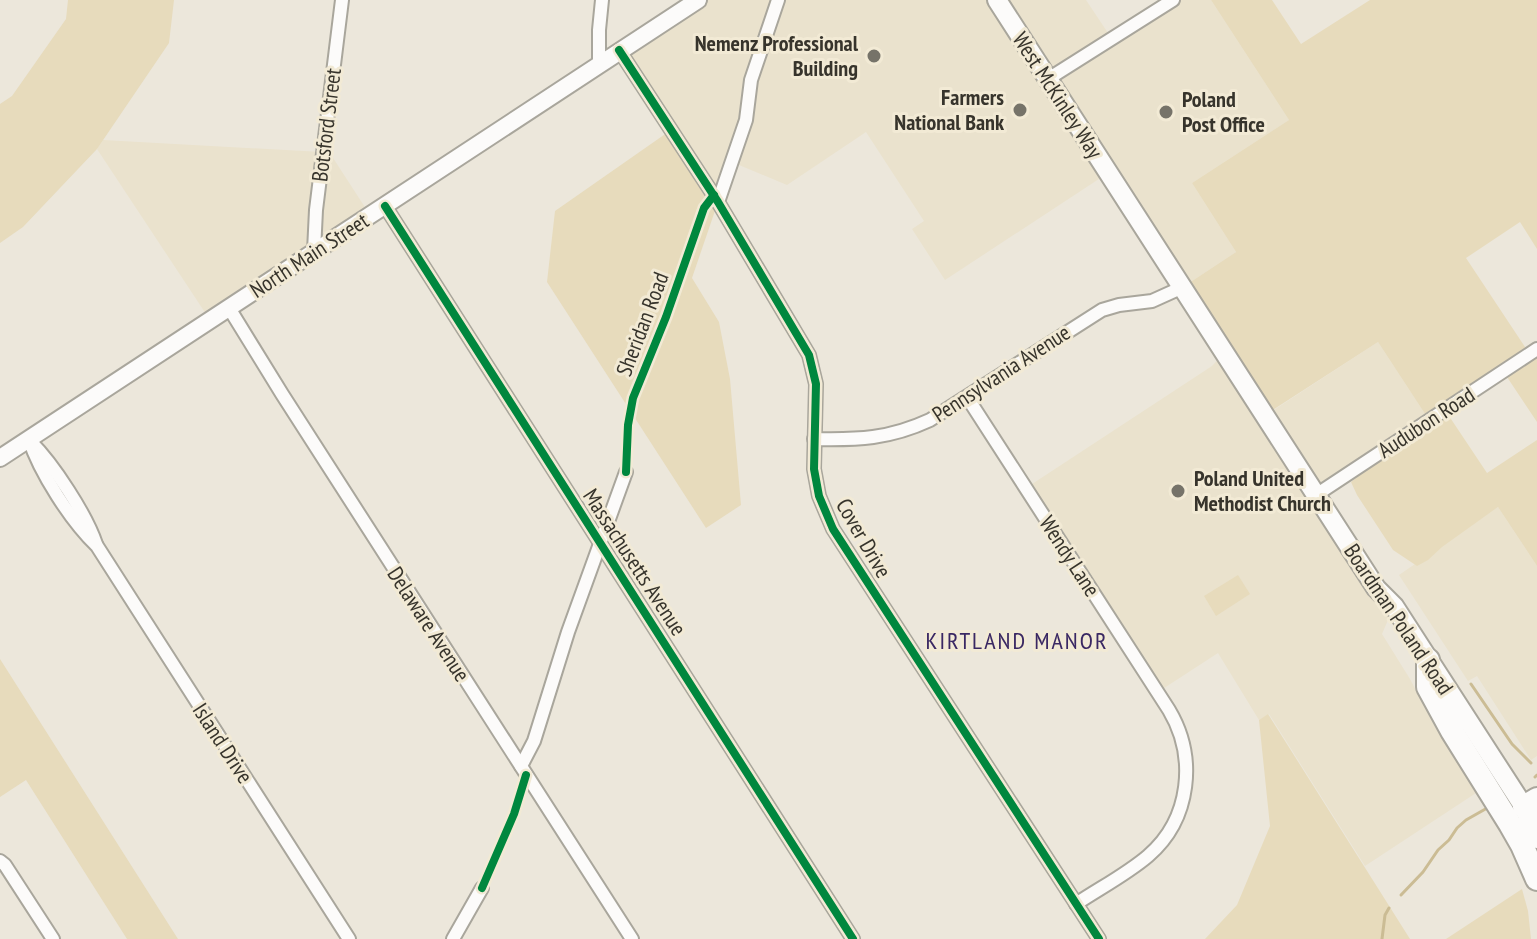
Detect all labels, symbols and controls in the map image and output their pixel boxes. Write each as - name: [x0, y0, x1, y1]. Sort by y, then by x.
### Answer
- street label: West McKinley Way: [1007, 26, 1110, 164]
- place label: Nemenz Professional Building: [695, 29, 859, 82]
- marker: Nemenz Professional Building: [865, 47, 883, 65]
- street label: Botsford Street: [305, 67, 347, 183]
- place label: Farmers National Bank: [894, 83, 1005, 136]
- place label: Poland Post Office: [1182, 85, 1265, 138]
- marker: Farmers National Bank: [1011, 101, 1029, 119]
- marker: Poland Post Office: [1157, 103, 1175, 121]
- street label: North Main Street: [244, 206, 374, 304]
- street label: Sheridan Road: [609, 268, 675, 380]
- street label: Pennsylvania Avenue: [927, 318, 1075, 428]
- street label: Audubon Road: [1372, 380, 1480, 464]
- place label: Poland United Methodist Church: [1194, 464, 1331, 517]
- marker: Poland United Methodist Church: [1169, 482, 1187, 500]
- street label: Massachusetts Avenue: [577, 483, 693, 641]
- street label: Cover Drive: [830, 493, 898, 583]
- street label: Wendy Lane: [1033, 510, 1107, 602]
- street label: Boardman Poland Road: [1338, 538, 1460, 700]
- street label: Delaware Avenue: [382, 561, 476, 687]
- district label: KIRTLAND MANOR: [926, 625, 1108, 656]
- street label: Island Drive: [187, 698, 259, 788]

